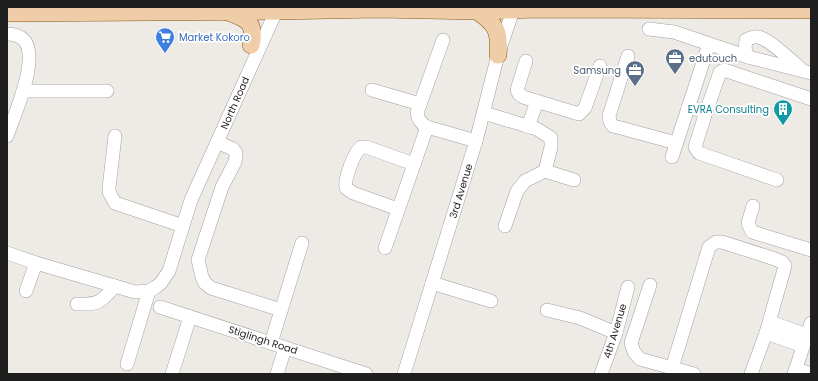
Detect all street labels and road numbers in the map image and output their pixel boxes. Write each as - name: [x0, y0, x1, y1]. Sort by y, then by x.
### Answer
- street label: North Road: [217, 74, 253, 132]
- street label: 3rd Avenue: [446, 162, 476, 220]
- street label: 4th Avenue: [600, 302, 630, 360]
- street label: Stiglingh Road: [226, 322, 300, 358]

